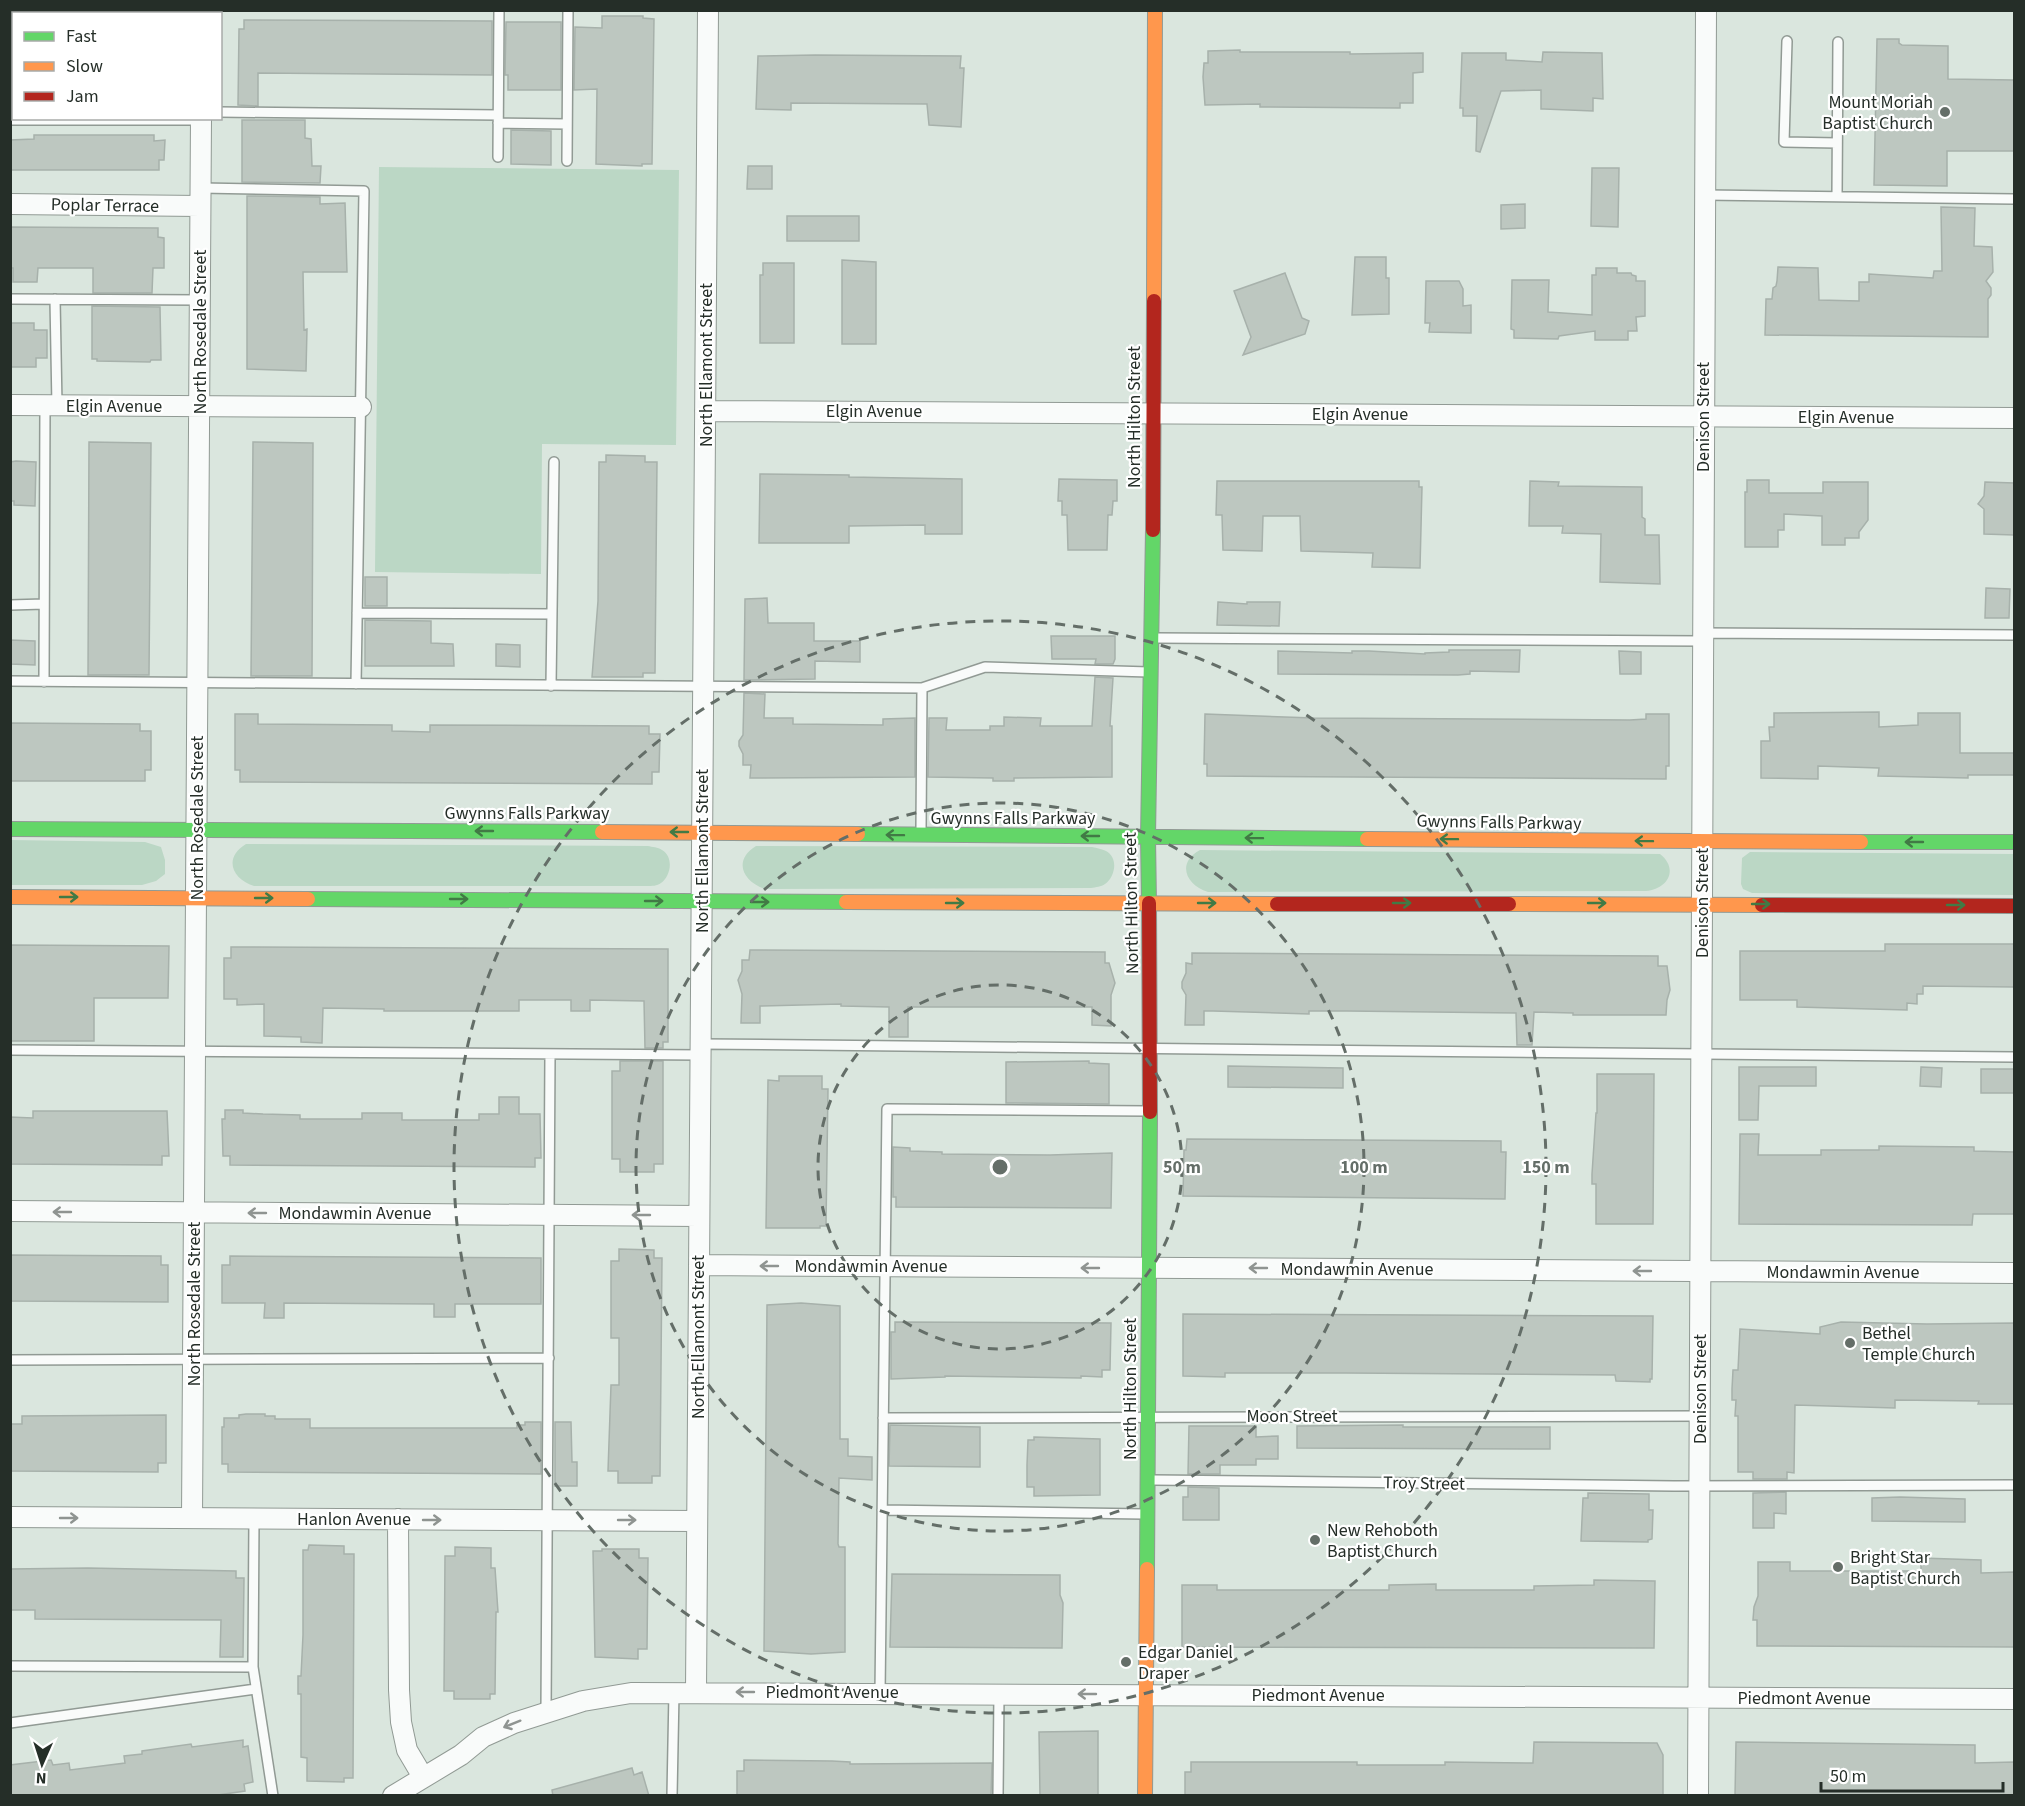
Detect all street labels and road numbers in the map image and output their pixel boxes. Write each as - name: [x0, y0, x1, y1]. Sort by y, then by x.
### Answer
- street label: Poplar Terrace: [51, 192, 159, 219]
- street label: North Rosedale Street: [188, 250, 213, 414]
- street label: North Ellamont Street: [694, 283, 719, 447]
- street label: North Hilton Street: [1122, 346, 1147, 488]
- street label: Denison Street: [1691, 362, 1716, 472]
- street label: Elgin Avenue: [66, 394, 162, 419]
- street label: Elgin Avenue: [826, 399, 922, 424]
- street label: Elgin Avenue: [1312, 402, 1408, 427]
- street label: Elgin Avenue: [1798, 405, 1894, 430]
- street label: North Rosedale Street: [185, 736, 210, 900]
- street label: North Ellamont Street: [690, 769, 715, 933]
- street label: Gwynns Falls Parkway: [445, 801, 610, 826]
- street label: Gwynns Falls Parkway: [931, 806, 1096, 831]
- street label: Gwynns Falls Parkway: [1416, 809, 1582, 836]
- street label: North Hilton Street: [1118, 832, 1145, 974]
- street label: Denison Street: [1690, 848, 1715, 958]
- street label: Mondawmin Avenue: [279, 1201, 432, 1226]
- street label: North Rosedale Street: [182, 1222, 207, 1386]
- street label: Mondawmin Avenue: [795, 1254, 948, 1279]
- street label: North Ellamont Street: [686, 1255, 711, 1419]
- street label: Mondawmin Avenue: [1281, 1257, 1434, 1282]
- street label: Mondawmin Avenue: [1767, 1260, 1920, 1285]
- street label: North Hilton Street: [1118, 1318, 1143, 1460]
- street label: Denison Street: [1688, 1334, 1713, 1444]
- street label: Moon Street: [1246, 1404, 1338, 1429]
- street label: Troy Street: [1383, 1470, 1465, 1497]
- street label: Hanlon Avenue: [297, 1507, 411, 1532]
- street label: Piedmont Avenue: [765, 1680, 899, 1705]
- street label: Piedmont Avenue: [1251, 1683, 1385, 1708]
- street label: Piedmont Avenue: [1737, 1686, 1871, 1711]

